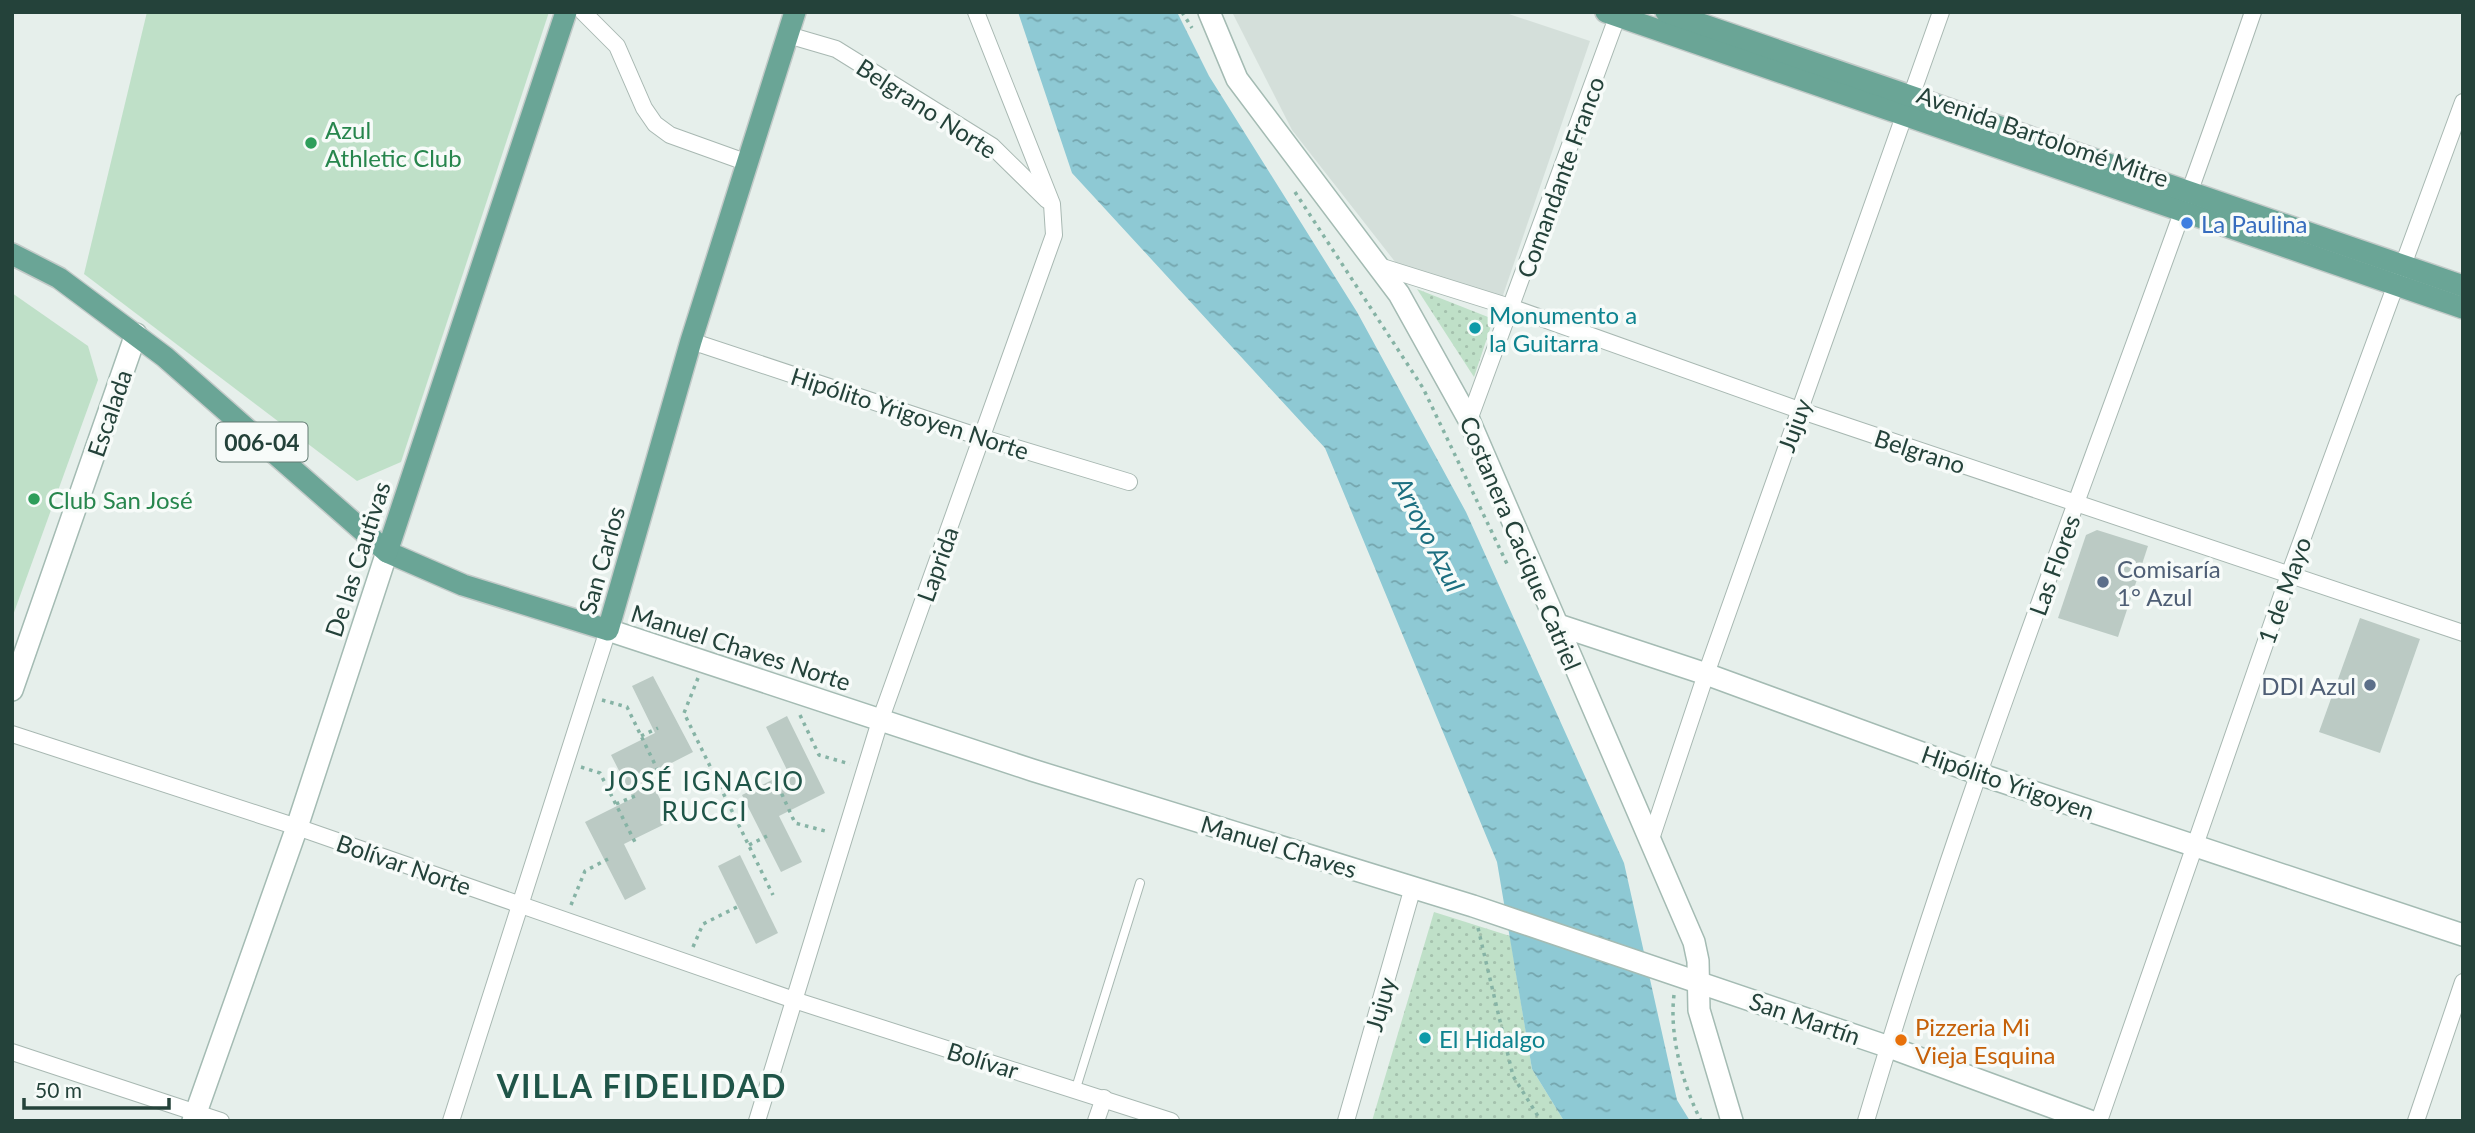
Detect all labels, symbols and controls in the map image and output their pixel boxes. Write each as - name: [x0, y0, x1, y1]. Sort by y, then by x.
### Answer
- street label: Belgrano Norte: [851, 52, 1003, 164]
- street label: Comandante Franco: [1510, 73, 1610, 281]
- street label: Avenida Bartolomé Mitre: [1913, 79, 2173, 193]
- place label: Azul Athletic Club: [325, 115, 462, 172]
- marker: Azul Athletic Club: [303, 135, 319, 151]
- place label: La Paulina: [2201, 209, 2307, 238]
- marker: La Paulina: [2179, 215, 2195, 231]
- place label: Monumento a la Guitarra: [1489, 300, 1637, 357]
- marker: Monumento a la Guitarra: [1467, 320, 1483, 336]
- street label: Hipólito Yrigoyen Norte: [787, 361, 1033, 465]
- street label: Escalada: [81, 366, 137, 460]
- street label: Jujuy: [1771, 394, 1817, 456]
- street label: Costanera Cacique Catriel: [1454, 412, 1588, 674]
- road number: 006-04: [216, 422, 308, 462]
- street label: Belgrano: [1871, 423, 1969, 479]
- water label: Arroyo Azul: [1386, 470, 1472, 597]
- street label: De las Cautivas: [318, 478, 396, 640]
- place label: Club San José: [48, 485, 193, 514]
- marker: Club San José: [26, 491, 42, 507]
- street label: San Carlos: [572, 503, 630, 617]
- street label: Las Flores: [2022, 511, 2086, 619]
- street label: Laprida: [910, 523, 964, 605]
- street label: 1 de Mayo: [2251, 533, 2317, 647]
- place label: Comisaría 1° Azul: [2117, 554, 2221, 611]
- marker: Comisaría 1° Azul: [2095, 574, 2111, 590]
- street label: Manuel Chaves Norte: [628, 598, 854, 696]
- place label: DDI Azul: [2261, 671, 2356, 700]
- marker: DDI Azul: [2362, 677, 2378, 693]
- street label: Hipólito Yrigoyen: [1918, 739, 2098, 825]
- district label: JOSÉ IGNACIO RUCCI: [605, 765, 805, 827]
- street label: Manuel Chaves: [1198, 809, 1360, 883]
- street label: Bolívar Norte: [333, 827, 475, 901]
- street label: Jujuy: [1359, 973, 1402, 1034]
- street label: San Martín: [1746, 986, 1864, 1050]
- place label: Pizzeria Mi Vieja Esquina: [1915, 1012, 2055, 1069]
- place label: El Hidalgo: [1439, 1024, 1545, 1053]
- marker: El Hidalgo: [1417, 1030, 1433, 1046]
- marker: Pizzeria Mi Vieja Esquina: [1893, 1032, 1909, 1048]
- street label: Bolívar: [944, 1035, 1022, 1085]
- scale bar: [24, 1066, 170, 1110]
- district label: VILLA FIDELIDAD: [496, 1066, 787, 1105]
- text: 50 m: [35, 1077, 82, 1102]

